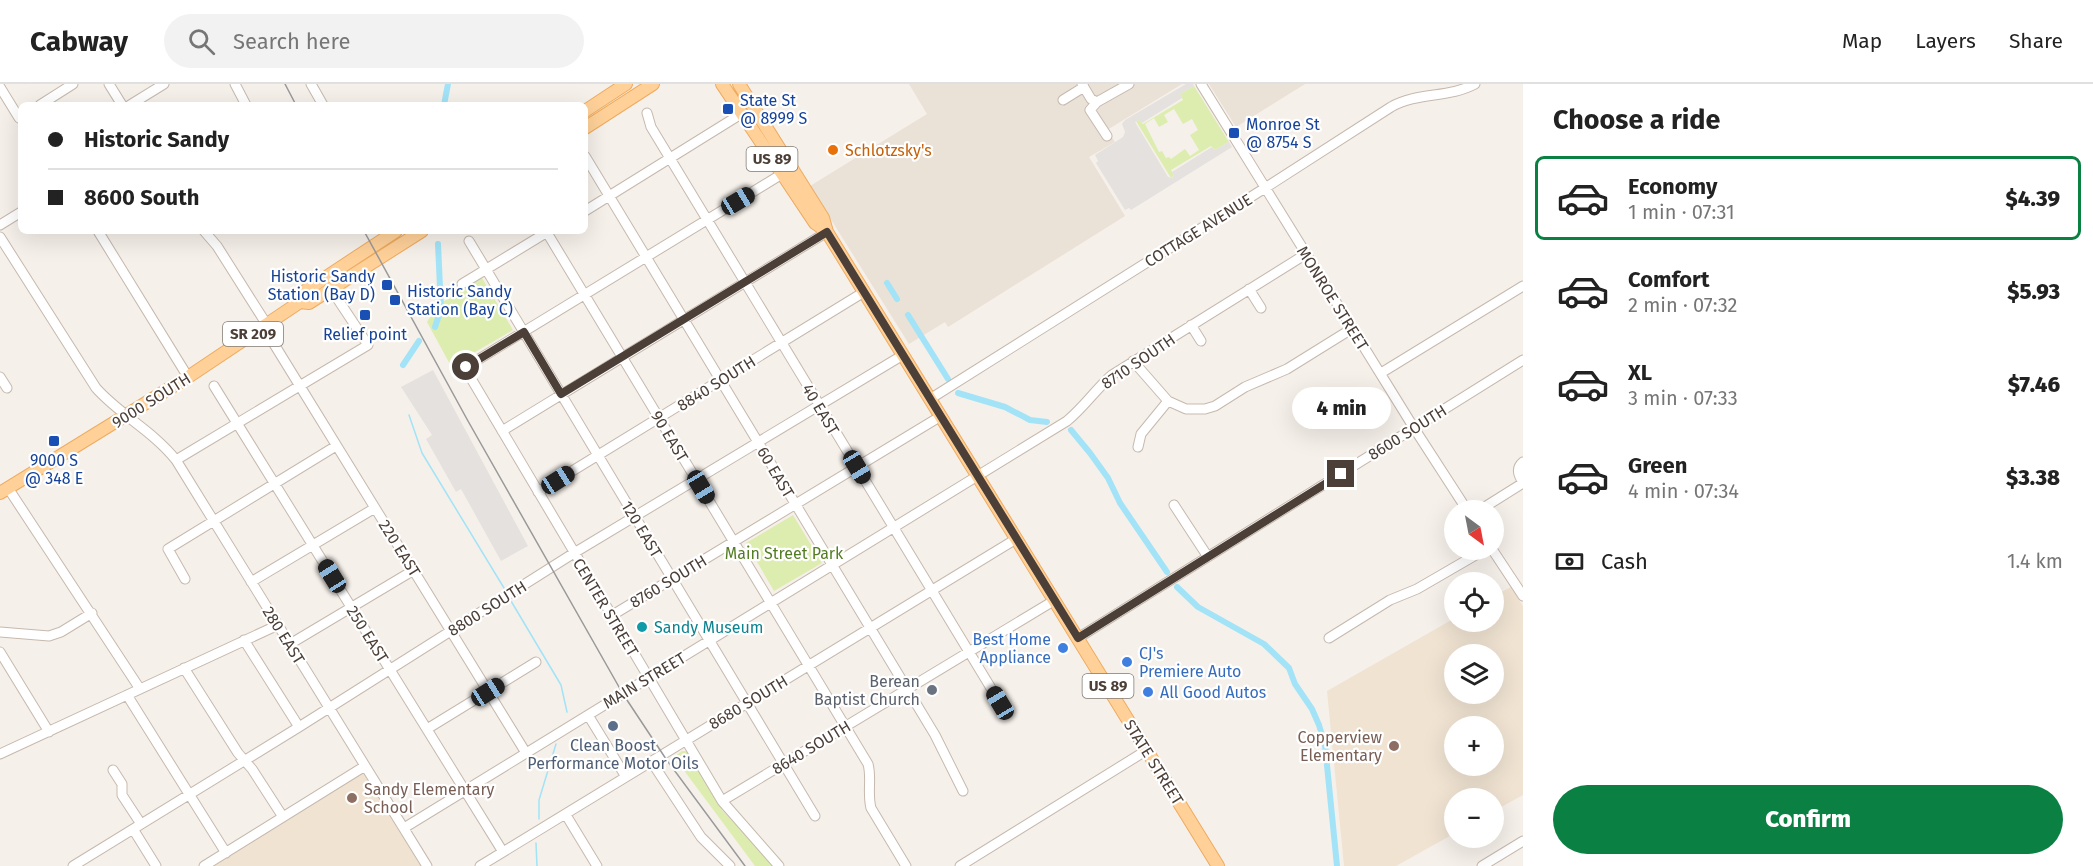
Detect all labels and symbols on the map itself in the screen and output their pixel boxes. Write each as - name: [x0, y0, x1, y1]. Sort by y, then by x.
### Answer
- place label: State St @ 8999 S: [740, 91, 808, 128]
- marker: State St @ 8999 S: [721, 102, 735, 116]
- place label: Monroe St @ 8754 S: [1246, 115, 1320, 152]
- marker: Monroe St @ 8754 S: [1227, 126, 1241, 140]
- place label: Schlotzsky's: [845, 141, 932, 160]
- marker: Schlotzsky's: [826, 143, 840, 157]
- road number: US 89: [746, 147, 798, 171]
- car: [718, 184, 758, 218]
- street label: COTTAGE AVENUE: [1141, 190, 1256, 271]
- street label: MONROE STREET: [1293, 243, 1373, 355]
- place label: Historic Sandy Station (Bay D): [268, 267, 375, 304]
- marker: Historic Sandy Station (Bay D): [380, 278, 394, 292]
- place label: Historic Sandy Station (Bay C): [407, 282, 513, 319]
- marker: Historic Sandy Station (Bay C): [388, 293, 402, 307]
- marker: Relief point: [358, 308, 372, 322]
- road number: SR 209: [223, 322, 283, 346]
- place label: Relief point: [323, 325, 407, 344]
- street label: 8710 SOUTH: [1098, 330, 1179, 393]
- street label: 8840 SOUTH: [674, 352, 759, 415]
- route start: [452, 353, 479, 380]
- street label: 9000 SOUTH: [109, 369, 194, 432]
- street label: 40 EAST: [798, 380, 844, 439]
- callout: 4 min: [1292, 387, 1390, 429]
- street label: 8600 SOUTH: [1364, 401, 1450, 464]
- street label: 90 EAST: [647, 407, 692, 466]
- marker: 9000 S @ 348 E: [47, 434, 61, 448]
- street label: 60 EAST: [753, 443, 799, 502]
- car: [840, 447, 874, 487]
- place label: 9000 S @ 348 E: [25, 451, 83, 488]
- route end: [1327, 460, 1354, 487]
- car: [538, 463, 578, 497]
- car: [684, 467, 718, 507]
- street label: 120 EAST: [617, 498, 666, 562]
- north arrow: [1444, 500, 1504, 560]
- street label: 220 EAST: [375, 516, 425, 581]
- park label: Main Street Park: [725, 544, 844, 563]
- street label: 8760 SOUTH: [626, 551, 710, 612]
- street label: CENTER STREET: [569, 555, 643, 660]
- car: [315, 556, 349, 596]
- street label: 8800 SOUTH: [444, 577, 530, 640]
- street label: 250 EAST: [343, 602, 393, 667]
- street label: 280 EAST: [258, 603, 309, 668]
- place label: Sandy Museum: [654, 618, 763, 637]
- marker: Sandy Museum: [635, 620, 649, 634]
- place label: Best Home Appliance: [972, 630, 1051, 667]
- marker: Best Home Appliance: [1056, 641, 1070, 655]
- place label: CJ's Premiere Auto: [1139, 644, 1241, 681]
- street label: MAIN STREET: [599, 648, 690, 713]
- marker: CJ's Premiere Auto: [1120, 655, 1134, 669]
- street label: 8680 SOUTH: [705, 671, 791, 733]
- place label: Berean Baptist Church: [814, 672, 920, 709]
- road number: US 89: [1082, 674, 1134, 698]
- car: [468, 675, 508, 709]
- marker: Berean Baptist Church: [925, 683, 939, 697]
- car: [983, 683, 1017, 723]
- place label: All Good Autos: [1160, 683, 1266, 702]
- marker: All Good Autos: [1141, 685, 1155, 699]
- street label: 8640 SOUTH: [768, 716, 854, 778]
- street label: STATE STREET: [1120, 716, 1188, 809]
- marker: Clean Boost Performance Motor Oils: [606, 719, 620, 733]
- place label: Copperview Elementary: [1298, 728, 1383, 765]
- place label: Clean Boost Performance Motor Oils: [527, 736, 699, 773]
- marker: Copperview Elementary: [1387, 739, 1401, 753]
- place label: Sandy Elementary School: [364, 780, 495, 817]
- marker: Sandy Elementary School: [345, 791, 359, 805]

